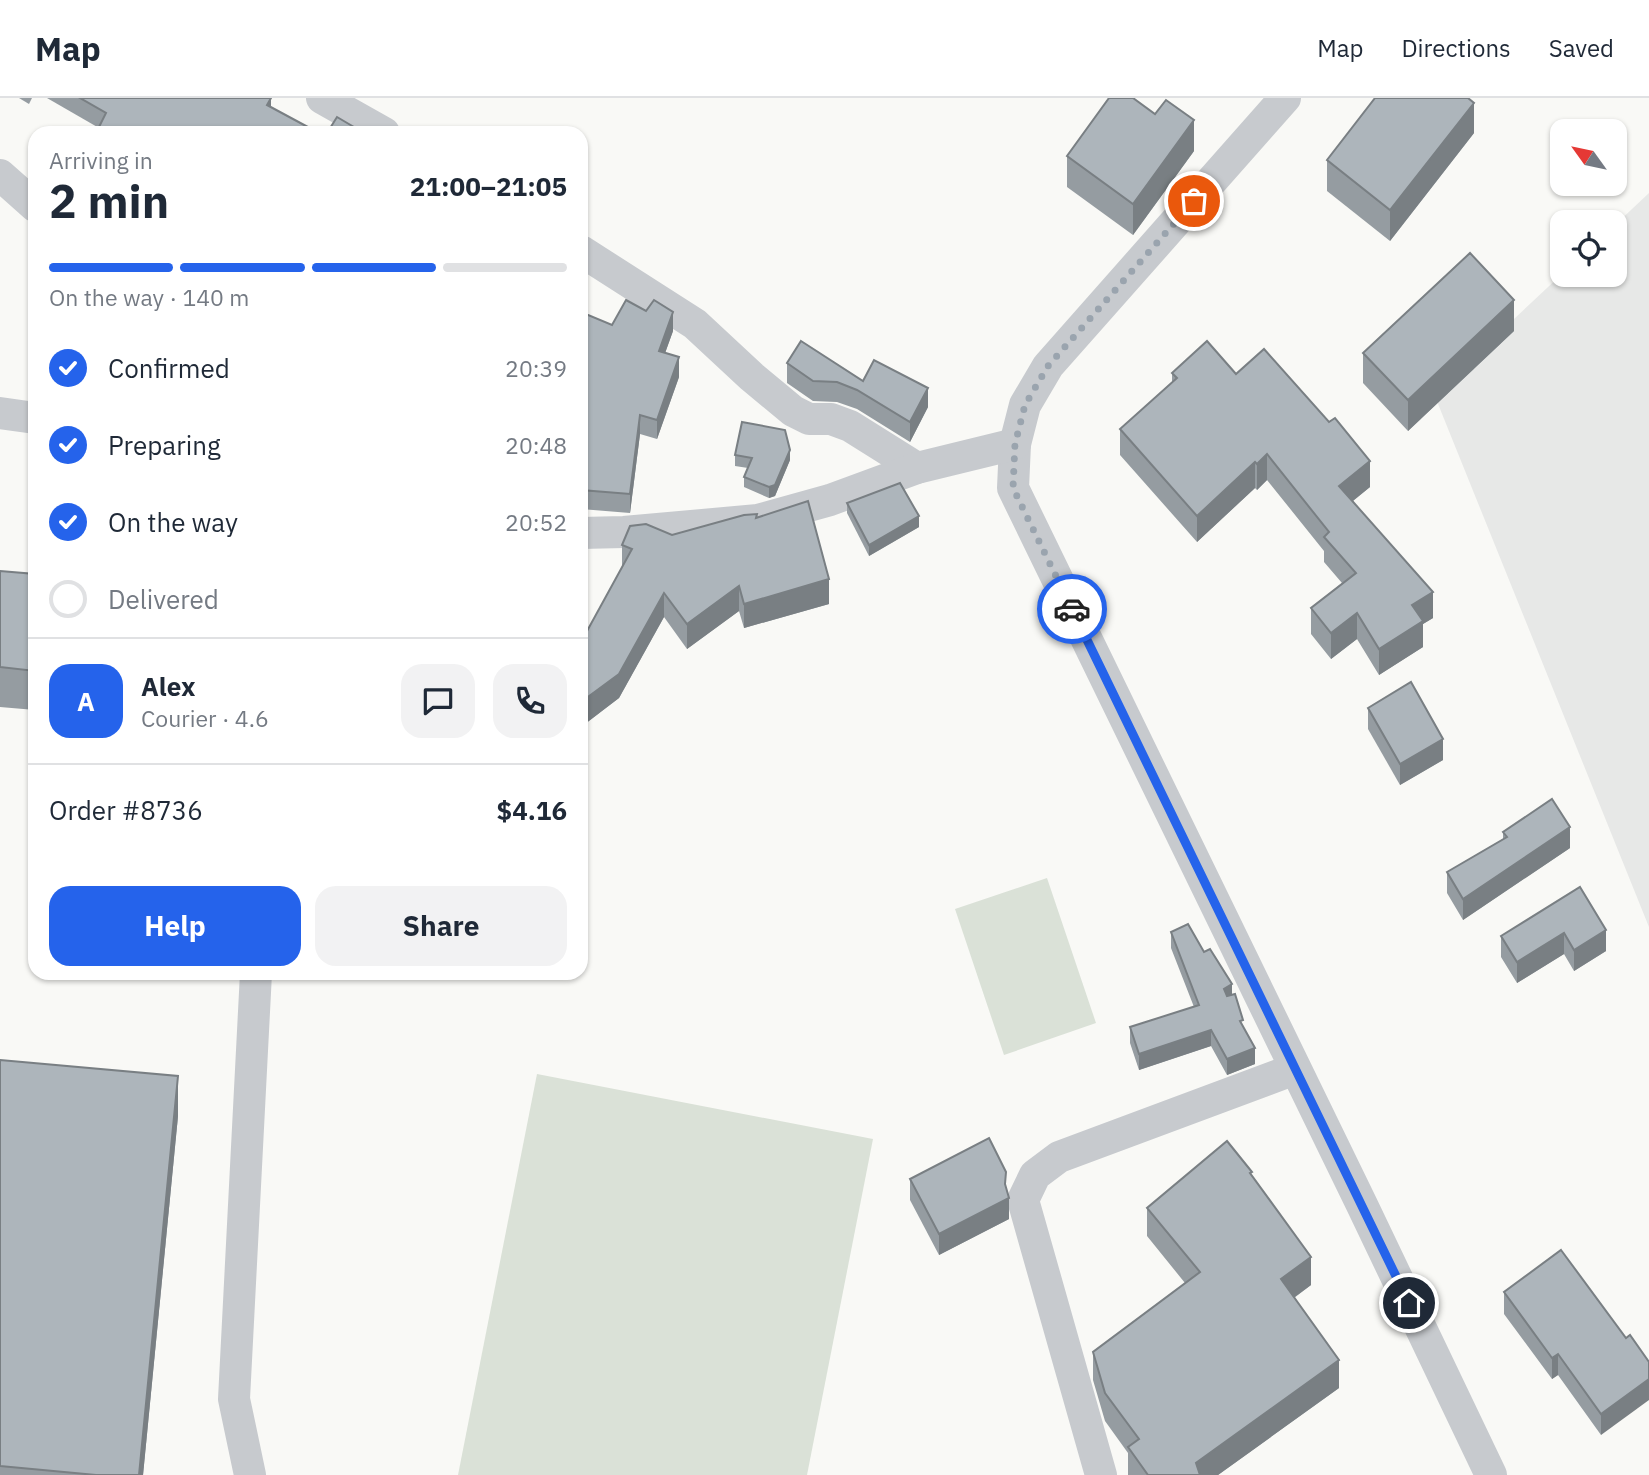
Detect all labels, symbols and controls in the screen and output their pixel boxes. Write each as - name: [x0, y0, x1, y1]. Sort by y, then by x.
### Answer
- text: Map: [35, 27, 101, 70]
- text: Map: [1317, 32, 1363, 64]
- text: Directions: [1401, 32, 1511, 64]
- text: Saved: [1549, 32, 1614, 64]
- north arrow: [1550, 119, 1628, 196]
- map controls: [1550, 119, 1627, 287]
- text: Arriving in: [49, 145, 153, 175]
- text: 21:00–21:05: [410, 169, 567, 203]
- text: 2 min: [49, 171, 169, 231]
- pin: [1164, 171, 1224, 231]
- icon: bag: [1175, 182, 1213, 220]
- button: locate: [1550, 210, 1627, 287]
- text: On the way · 140 m: [49, 282, 249, 312]
- icon: check: [49, 349, 87, 387]
- text: Confirmed: [108, 351, 230, 385]
- text: 20:39: [505, 353, 567, 383]
- icon: check: [49, 426, 87, 464]
- text: Preparing: [108, 428, 221, 462]
- text: 20:48: [505, 430, 567, 460]
- icon: check: [49, 503, 87, 541]
- text: On the way: [108, 505, 238, 539]
- text: 20:52: [505, 507, 567, 537]
- courier: [1037, 574, 1107, 644]
- text: Delivered: [108, 582, 219, 616]
- icon: car: [1053, 590, 1091, 628]
- button: chat: [401, 664, 475, 738]
- button: phone: [493, 664, 567, 738]
- text: Alex: [141, 669, 195, 703]
- text: A: [77, 684, 95, 718]
- text: Courier · 4.6: [141, 703, 269, 733]
- text: Order #8736: [49, 793, 203, 827]
- text: $4.16: [497, 793, 567, 827]
- button: Help: [49, 886, 301, 966]
- button: Share: [315, 886, 567, 966]
- pin: [1379, 1273, 1439, 1333]
- icon: home: [1390, 1284, 1428, 1322]

